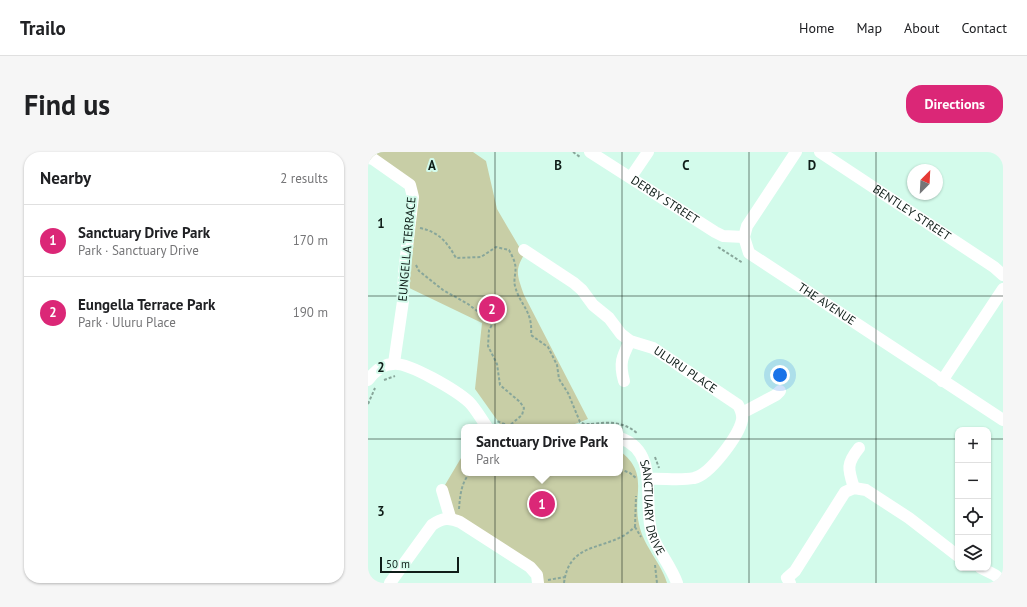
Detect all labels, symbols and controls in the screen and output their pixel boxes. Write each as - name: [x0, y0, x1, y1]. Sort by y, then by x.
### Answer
- text: Trailo: [20, 16, 66, 40]
- text: Home: [799, 19, 834, 37]
- text: Map: [856, 19, 882, 37]
- text: About: [904, 19, 940, 37]
- text: Contact: [962, 19, 1007, 37]
- button: Directions: [906, 85, 1003, 123]
- text: Find us: [24, 86, 110, 123]
- text: A: [428, 157, 436, 174]
- text: B: [554, 157, 562, 174]
- text: C: [682, 157, 690, 174]
- text: D: [808, 157, 816, 174]
- north arrow: [907, 164, 943, 200]
- text: Nearby: [40, 167, 91, 189]
- text: 2 results: [280, 170, 328, 187]
- street label: DERBY STREET: [628, 172, 702, 227]
- street label: BENTLEY STREET: [870, 181, 954, 244]
- street label: EUNGELLA TERRACE: [394, 196, 419, 302]
- text: 1: [377, 215, 385, 232]
- text: Sanctuary Drive Park: [78, 223, 210, 242]
- text: 1: [49, 232, 57, 249]
- text: 170 m: [293, 232, 328, 249]
- text: Park · Sanctuary Drive: [78, 242, 199, 259]
- street label: THE AVENUE: [795, 279, 859, 328]
- pin: 2: [479, 294, 505, 324]
- text: Eungella Terrace Park: [78, 295, 215, 314]
- text: 2: [49, 304, 57, 321]
- text: 190 m: [293, 304, 328, 321]
- text: Park · Uluru Place: [78, 314, 176, 331]
- street label: ULURU PLACE: [651, 343, 720, 396]
- text: 2: [377, 359, 385, 376]
- your location: [770, 365, 790, 385]
- popup: [461, 424, 623, 476]
- map controls: [955, 427, 991, 571]
- button: +: [955, 427, 991, 463]
- text: Sanctuary Drive Park: [476, 432, 608, 451]
- text: Park: [476, 451, 500, 468]
- street label: SANCTUARY DRIVE: [637, 458, 669, 558]
- button: −: [955, 463, 991, 499]
- pin: 1: [529, 489, 555, 519]
- button: locate: [955, 499, 991, 535]
- text: 3: [377, 503, 385, 520]
- button: layers: [955, 535, 991, 571]
- scale bar: [380, 555, 459, 574]
- text: 50 m: [386, 557, 410, 571]

